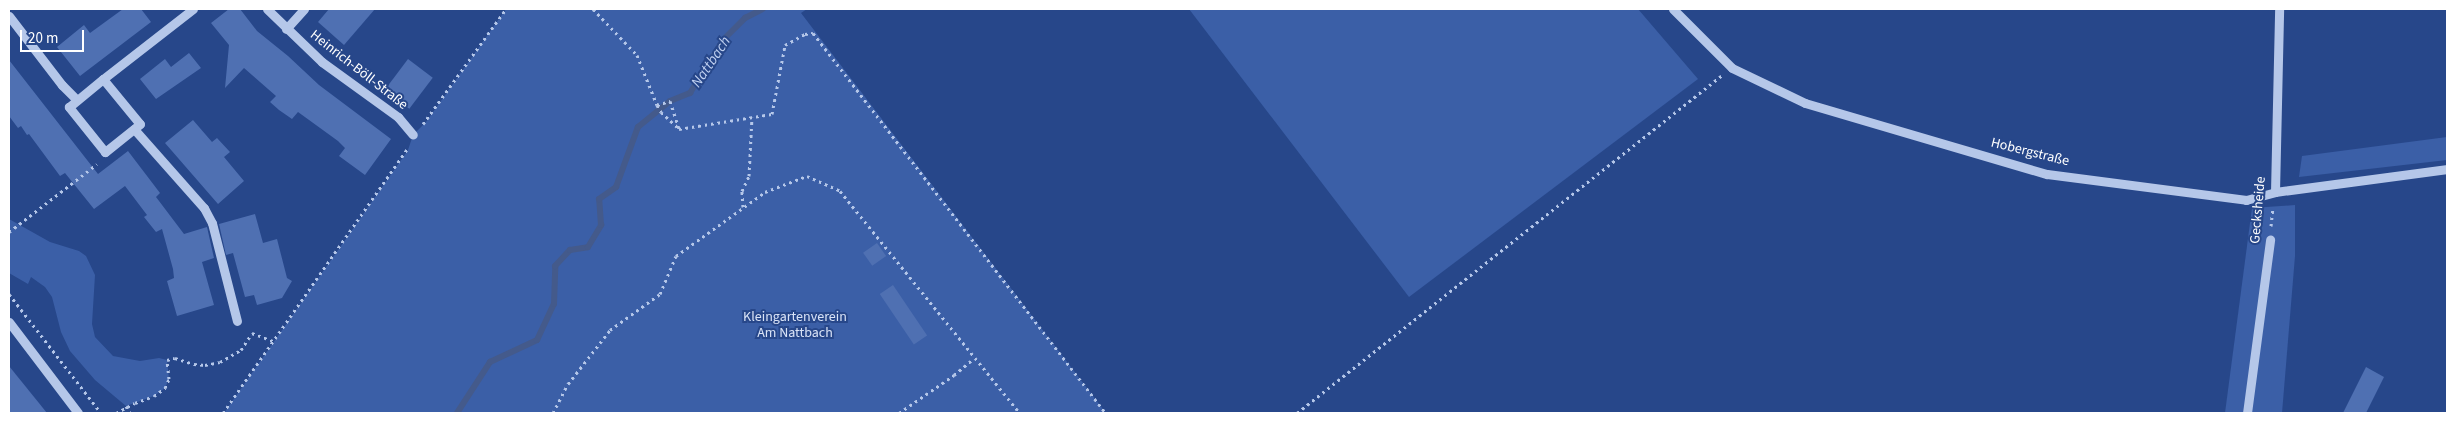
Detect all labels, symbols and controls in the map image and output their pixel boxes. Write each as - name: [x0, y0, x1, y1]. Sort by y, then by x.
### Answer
- scale bar: [22, 20, 86, 52]
- street label: Heinrich-Böll-Straße: [307, 27, 411, 113]
- text: 20 m: [28, 28, 58, 49]
- water label: Nattbach: [687, 33, 735, 91]
- street label: Hobergstraße: [1989, 134, 2071, 170]
- street label: Gecksheide: [2247, 176, 2269, 244]
- park label: Kleingartenverein Am Nattbach: [743, 309, 847, 342]

